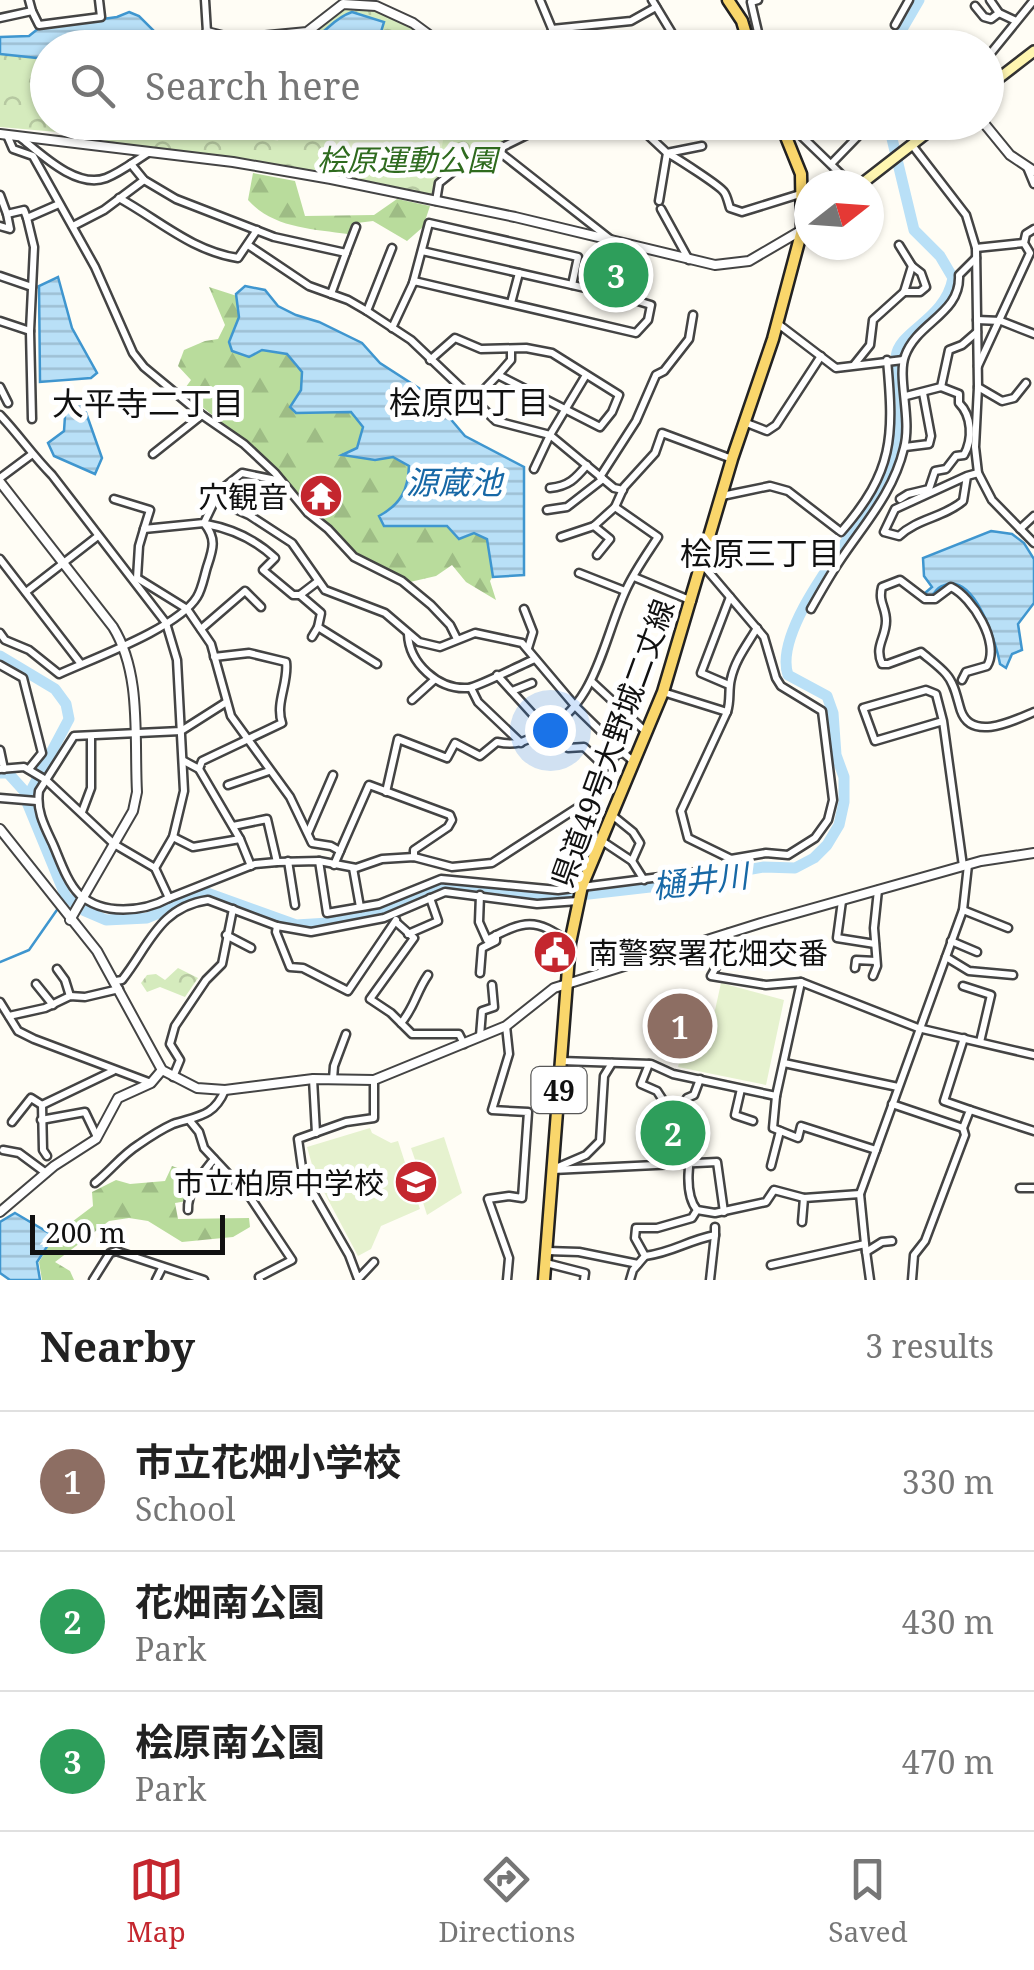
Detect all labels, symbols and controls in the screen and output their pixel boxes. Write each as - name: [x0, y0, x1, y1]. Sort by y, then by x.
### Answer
- search box: [30, 30, 1004, 140]
- icon: search: [65, 58, 120, 113]
- text: Search here: [145, 59, 361, 111]
- park label: 桧原運動公園: [317, 139, 501, 180]
- north arrow: [794, 170, 884, 260]
- pin: 3: [584, 238, 648, 312]
- district label: 桧原四丁目: [389, 380, 549, 423]
- district label: 大平寺二丁目: [52, 381, 244, 424]
- water label: 源蔵池: [406, 460, 505, 503]
- temple icon: 穴観音: [298, 473, 344, 519]
- place label: 穴観音: [198, 476, 288, 517]
- district label: 桧原三丁目: [680, 531, 840, 574]
- street label: 県道49号大野城二丈線: [541, 593, 683, 893]
- your location: [525, 705, 576, 756]
- water label: 樋井川: [650, 852, 753, 907]
- public building icon: 南警察署花畑交番: [532, 929, 578, 975]
- place label: 南警察署花畑交番: [588, 932, 828, 973]
- pin: 1: [648, 988, 712, 1064]
- road number: 49: [532, 1067, 586, 1113]
- pin: 2: [640, 1096, 706, 1170]
- school or university icon: 市立柏原中学校: [393, 1159, 439, 1205]
- place label: 市立柏原中学校: [174, 1162, 384, 1203]
- scale bar: [30, 1210, 225, 1254]
- text: 200 m: [45, 1213, 126, 1251]
- text: Nearby: [40, 1317, 195, 1374]
- text: 3 results: [865, 1324, 994, 1367]
- text: 市立花畑小学校: [135, 1435, 401, 1487]
- text: 1: [63, 1460, 82, 1503]
- text: 330 m: [902, 1460, 994, 1503]
- text: School: [135, 1487, 235, 1530]
- text: 花畑南公園: [135, 1575, 325, 1627]
- text: 2: [63, 1600, 82, 1643]
- text: 430 m: [902, 1600, 994, 1643]
- text: Park: [135, 1627, 206, 1670]
- text: 桧原南公園: [135, 1715, 325, 1767]
- text: 3: [63, 1740, 82, 1783]
- text: 470 m: [902, 1740, 994, 1783]
- text: Park: [135, 1767, 206, 1810]
- tab: Map: [126, 1852, 186, 1950]
- tab: Directions: [438, 1852, 575, 1950]
- tab: Saved: [828, 1852, 908, 1950]

